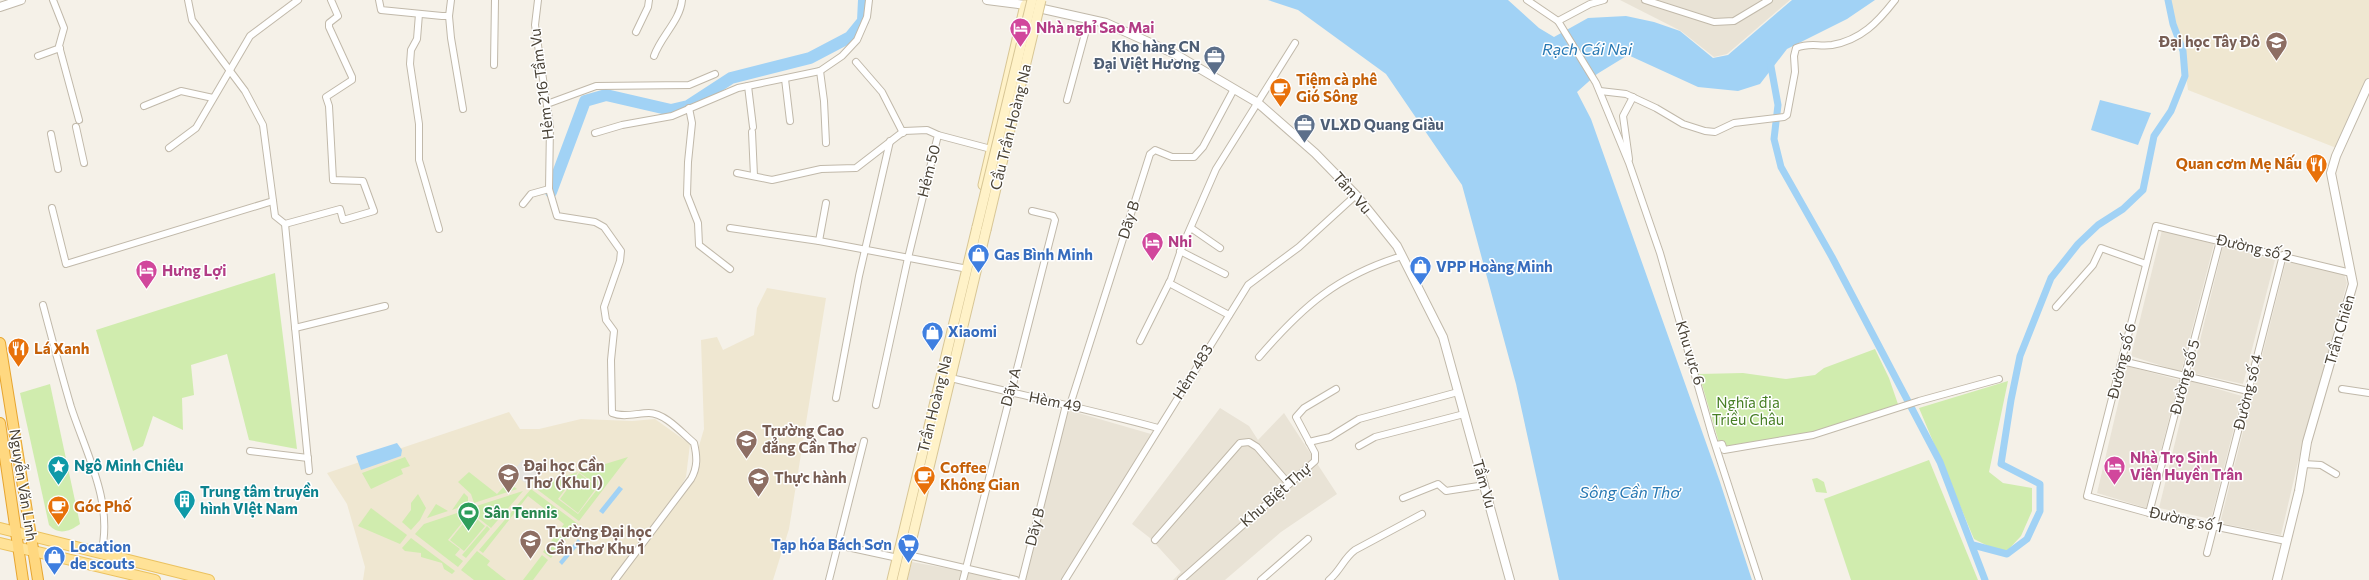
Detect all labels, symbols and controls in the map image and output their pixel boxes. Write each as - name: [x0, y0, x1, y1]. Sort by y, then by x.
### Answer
- hotel icon: Nhà nghỉ Sao Mai: [1007, 15, 1033, 48]
- place label: Nhà nghỉ Sao Mai: [1036, 18, 1154, 36]
- street label: Hẻm 216 Tầm Vu: [525, 28, 557, 141]
- school or university icon: Đại học Tây Đô: [2263, 29, 2289, 62]
- place label: Đại học Tây Đô: [2158, 32, 2260, 51]
- place label: Kho hàng CN Đại Việt Hương: [1093, 37, 1200, 73]
- water label: Rạch Cái Nai: [1542, 39, 1633, 58]
- office icon: Kho hàng CN Đại Việt Hương: [1202, 43, 1228, 76]
- street label: Cầu Trần Hoàng Na: [986, 62, 1034, 192]
- place label: Tiệm cà phê Gió Sông: [1296, 70, 1377, 105]
- cafe icon: Tiệm cà phê Gió Sông: [1267, 76, 1293, 109]
- office icon: VLXD Quang Giàu: [1292, 112, 1318, 145]
- place label: VLXD Quang Giàu: [1320, 115, 1444, 133]
- street label: Hẻm 50: [913, 143, 943, 199]
- restaurant icon: Quan cơm Mẹ Nấu: [2304, 151, 2330, 184]
- place label: Quan cơm Mẹ Nấu: [2176, 154, 2302, 173]
- street label: Tầm Vu: [1330, 168, 1376, 217]
- street label: Dãy B: [1114, 198, 1142, 241]
- hotel icon: Nhi: [1140, 229, 1166, 262]
- street label: Đường số 2: [2214, 229, 2294, 264]
- place label: Nhi: [1168, 232, 1192, 250]
- shop icon: Gas Bình Minh: [965, 242, 991, 275]
- place label: Gas Bình Minh: [994, 245, 1093, 263]
- shop icon: VPP Hoàng Minh: [1407, 254, 1433, 287]
- place label: VPP Hoàng Minh: [1436, 257, 1553, 275]
- hotel icon: Hưng Lợi: [134, 258, 160, 291]
- place label: Hưng Lợi: [162, 261, 227, 280]
- street label: Trần Chiên: [2320, 292, 2358, 367]
- street label: Khu vực 6: [1673, 318, 1709, 387]
- shop icon: Xiaomi: [919, 319, 945, 352]
- street label: Đường số 6: [2103, 321, 2139, 401]
- place label: Xiaomi: [948, 322, 997, 340]
- restaurant icon: Lá Xanh: [6, 336, 32, 369]
- street label: Đường số 5: [2165, 337, 2203, 417]
- place label: Lá Xanh: [34, 339, 89, 357]
- street label: Hẻm 483: [1168, 341, 1216, 402]
- street label: Đường số 4: [2229, 352, 2265, 432]
- street label: Trần Hoàng Na: [913, 353, 955, 455]
- street label: Dãy A: [996, 365, 1024, 408]
- street label: Hèm 49: [1027, 387, 1083, 415]
- park label: Nghĩa địa Triều Châu: [1712, 393, 1784, 428]
- place label: Trường Cao đẳng Cần Thơ: [762, 421, 857, 456]
- school or university icon: Trường Cao đẳng Cần Thơ: [734, 427, 760, 460]
- street label: Nguyễn Văn Linh: [6, 428, 42, 542]
- place label: Nhà Trọ Sinh Viên Huyền Trân: [2130, 448, 2243, 483]
- place icon: Ngô Minh Chiêu: [45, 453, 71, 486]
- hotel icon: Nhà Trọ Sinh Viên Huyền Trân: [2101, 454, 2127, 487]
- place label: Ngô Minh Chiêu: [74, 456, 184, 474]
- place label: Đại học Cần Thơ (Khu I): [523, 456, 604, 491]
- street label: Tầm Vu: [1469, 457, 1501, 510]
- place label: Coffee Không Gian: [940, 458, 1020, 493]
- street label: Khu Biệt Thự: [1236, 458, 1315, 530]
- school or university icon: Đại học Cần Thơ (Khu I): [495, 462, 521, 495]
- cafe icon: Coffee Không Gian: [912, 464, 938, 497]
- school or university icon: Thực hành: [746, 465, 772, 498]
- place label: Thực hành: [774, 468, 847, 487]
- place label: Trung tâm truyền hình VIệt Nam: [200, 482, 319, 518]
- water label: Sông Cần Thơ: [1580, 482, 1682, 501]
- building icon: Trung tâm truyền hình VIệt Nam: [172, 488, 198, 521]
- cafe icon: Góc Phố: [45, 494, 71, 527]
- place label: Góc Phố: [74, 497, 133, 515]
- sports icon: Sân Tennis: [455, 500, 481, 533]
- street label: Đường số 1: [2147, 502, 2225, 536]
- place label: Sân Tennis: [484, 503, 557, 521]
- street label: Dãy B: [1021, 505, 1048, 548]
- place label: Trường Đại học Cần Thơ Khu 1: [546, 522, 652, 557]
- school or university icon: Trường Đại học Cần Thơ Khu 1: [518, 528, 544, 561]
- supermarket icon: Tạp hóa Bách Sơn: [895, 532, 921, 565]
- place label: Tạp hóa Bách Sơn: [771, 535, 892, 554]
- place label: Location de scouts: [70, 537, 135, 572]
- shop icon: Location de scouts: [42, 543, 68, 576]

